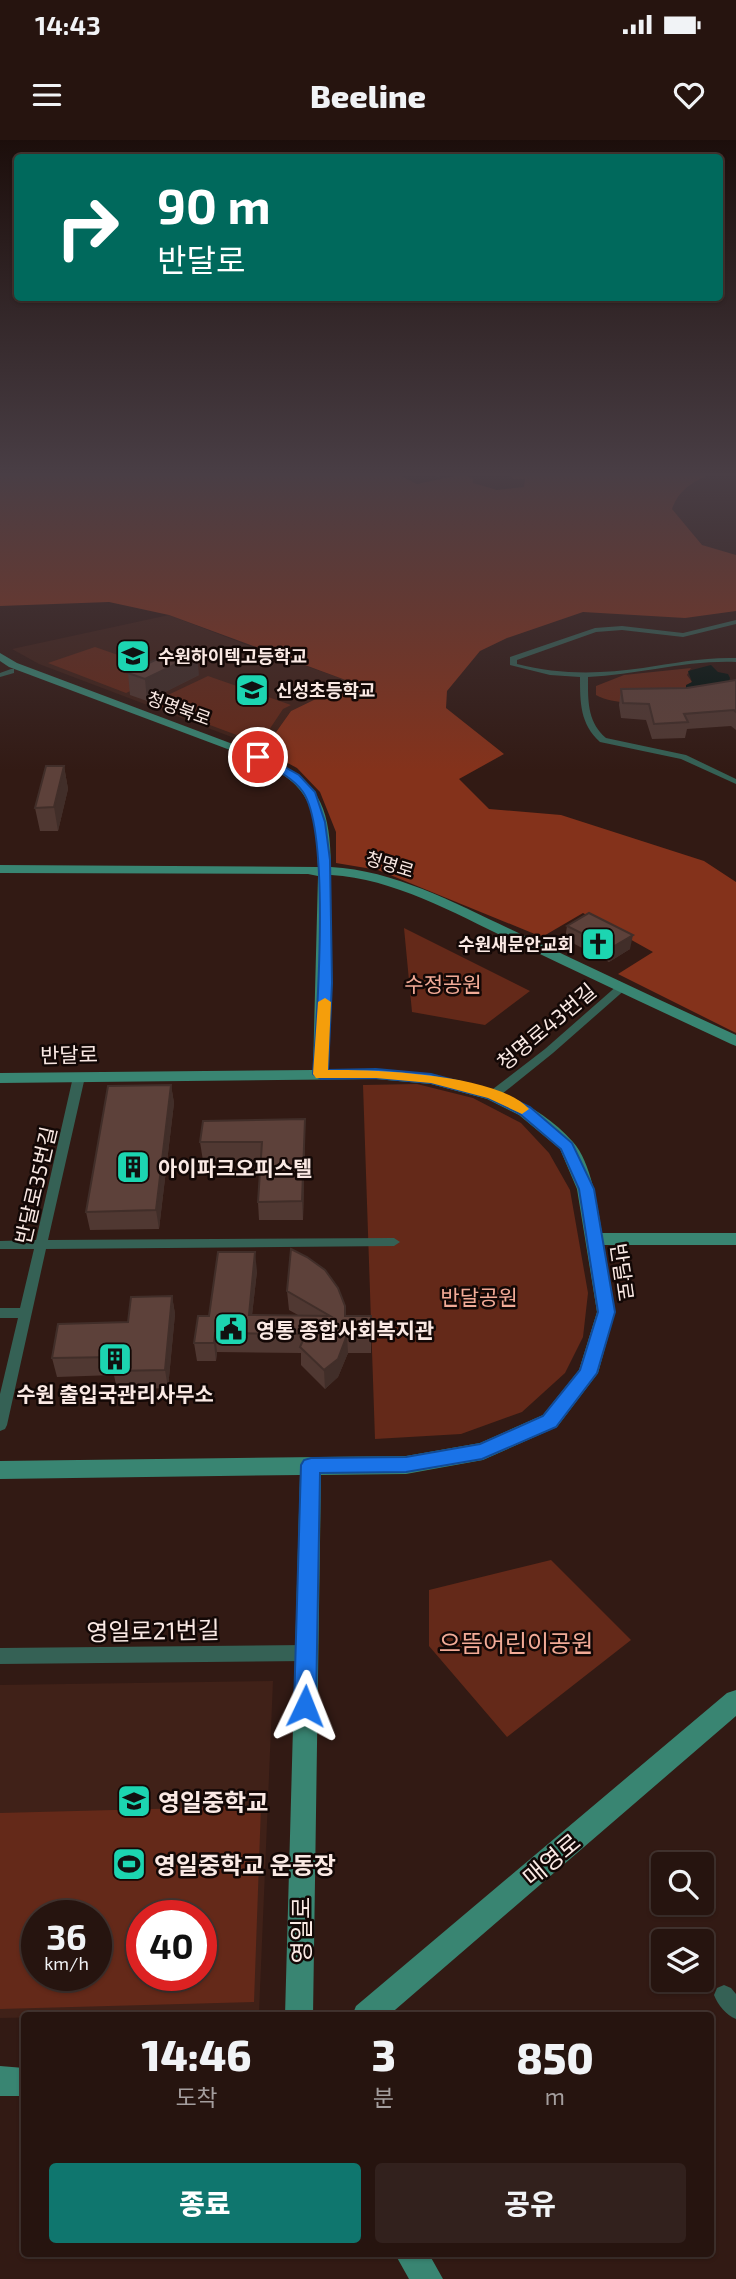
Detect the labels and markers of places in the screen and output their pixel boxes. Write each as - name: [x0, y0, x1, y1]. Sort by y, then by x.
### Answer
- school or university icon: 수원하이텍고등학교: [114, 637, 152, 675]
- place label: 수원하이텍고등학교: [158, 645, 307, 667]
- school or university icon: 신성초등학교: [233, 671, 271, 709]
- place label: 신성초등학교: [276, 679, 375, 701]
- pin: [228, 727, 288, 787]
- church icon: 수원새문안교회: [579, 925, 617, 963]
- place label: 수원새문안교회: [458, 933, 574, 955]
- building icon: 아이파크오피스텔: [114, 1148, 152, 1186]
- place label: 아이파크오피스텔: [158, 1155, 313, 1180]
- public building icon: 영통 종합사회복지관: [212, 1310, 250, 1348]
- place label: 영통 종합사회복지관: [256, 1317, 434, 1342]
- building icon: 수원 출입국관리사무소: [96, 1340, 134, 1378]
- place label: 수원 출입국관리사무소: [16, 1381, 214, 1406]
- school or university icon: 영일중학교: [115, 1782, 153, 1820]
- place label: 영일중학교: [158, 1787, 268, 1816]
- sports icon: 영일중학교 운동장: [110, 1845, 148, 1883]
- place label: 영일중학교 운동장: [154, 1850, 336, 1879]

